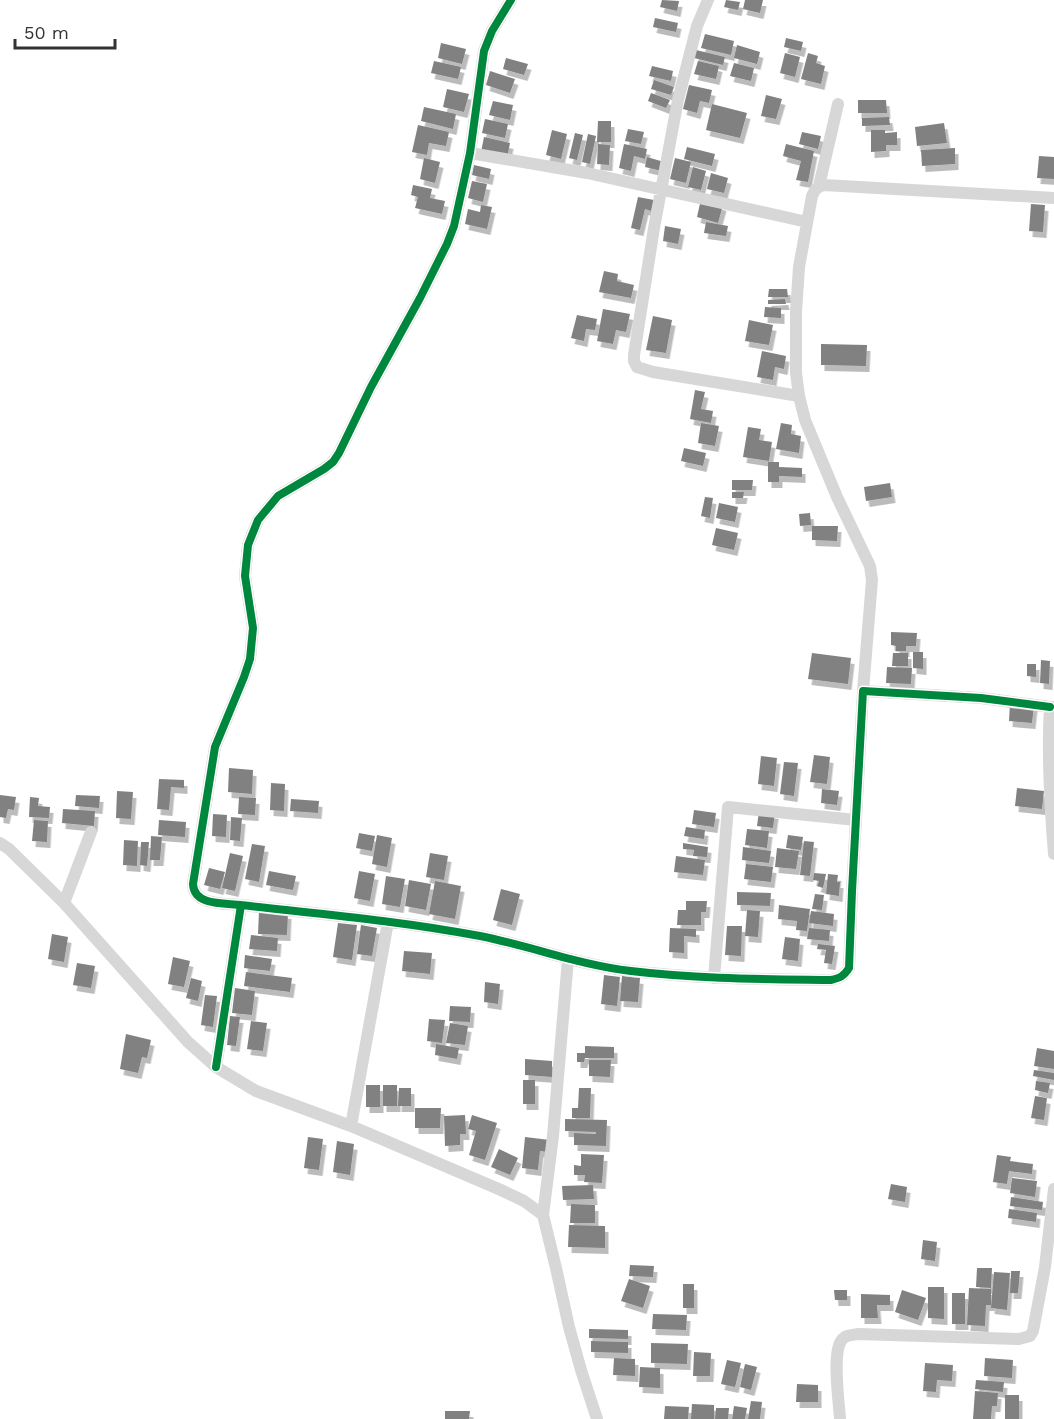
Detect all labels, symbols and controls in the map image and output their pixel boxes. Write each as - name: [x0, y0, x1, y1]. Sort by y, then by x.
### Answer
- scale bar: [15, 12, 116, 50]
- text: 50 m: [24, 22, 69, 43]

